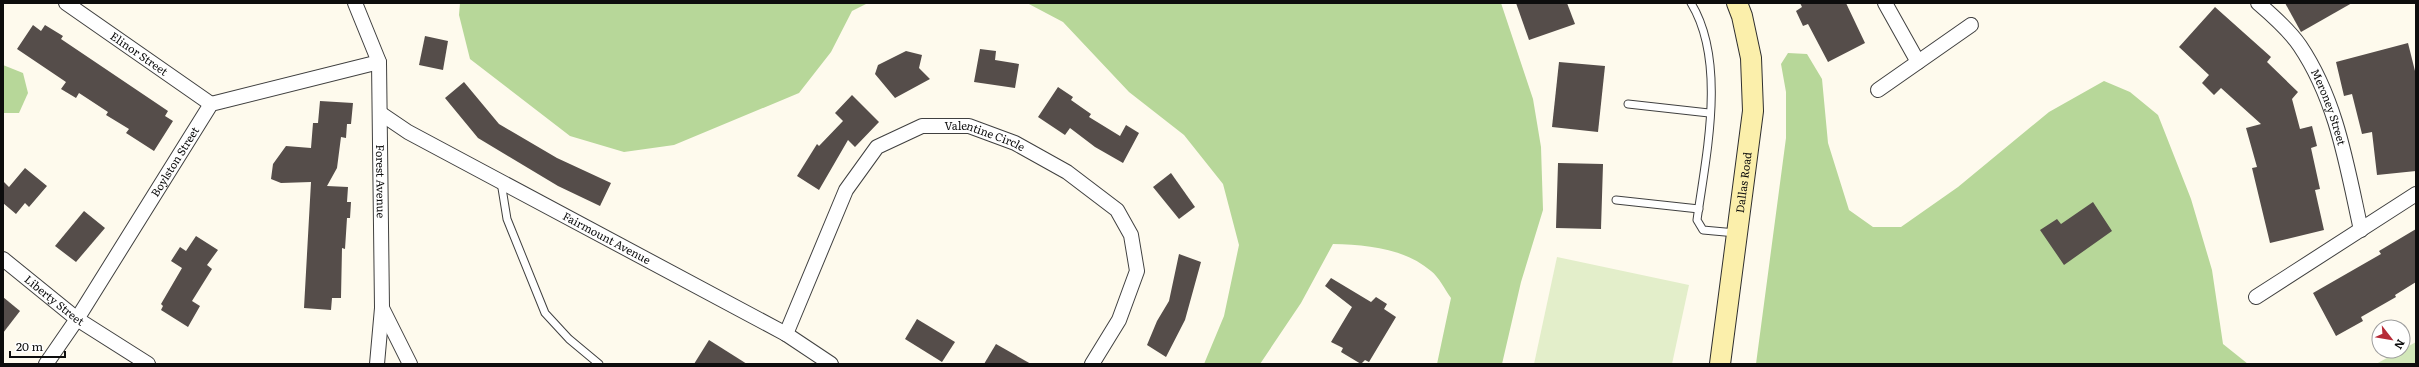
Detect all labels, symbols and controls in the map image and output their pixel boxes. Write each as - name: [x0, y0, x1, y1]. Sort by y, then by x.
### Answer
- street label: Elinor Street: [108, 27, 172, 79]
- street label: Meroney Street: [2308, 66, 2351, 147]
- street label: Valentine Circle: [944, 117, 1029, 154]
- street label: Boylston Street: [146, 123, 202, 199]
- street label: Forest Avenue: [373, 144, 390, 218]
- street label: Dallas Road: [1731, 151, 1755, 214]
- street label: Fairmount Avenue: [560, 207, 654, 267]
- street label: Liberty Street: [22, 271, 88, 329]
- north arrow: [2371, 319, 2411, 359]
- scale bar: [10, 333, 65, 359]
- text: 20 m: [16, 337, 43, 355]
- text: N: [2391, 337, 2410, 353]

